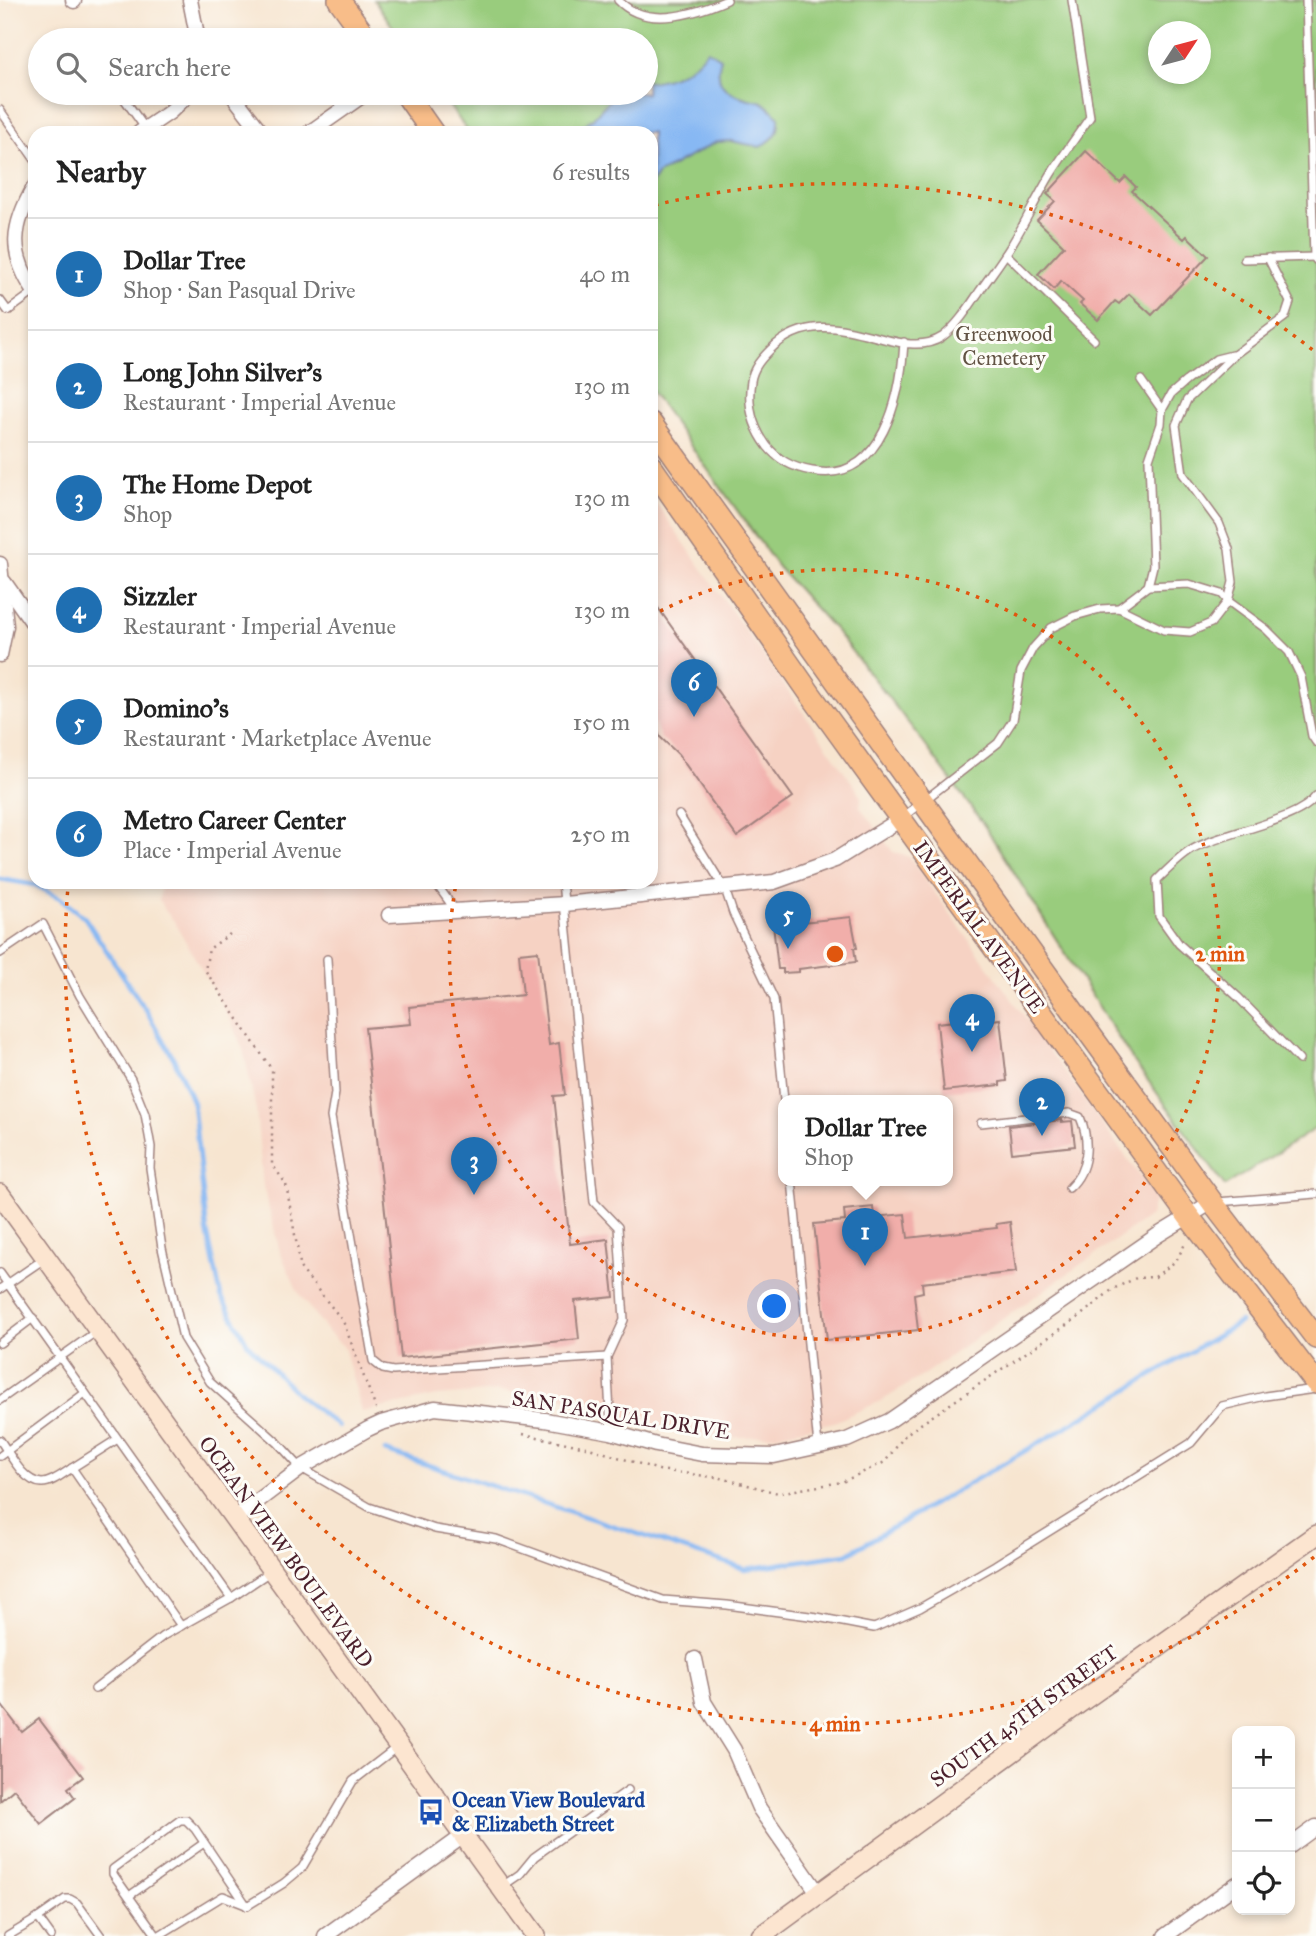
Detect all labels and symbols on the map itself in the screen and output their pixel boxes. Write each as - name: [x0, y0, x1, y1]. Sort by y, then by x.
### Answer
- north arrow: [1148, 21, 1211, 84]
- park label: Greenwood Cemetery: [955, 321, 1053, 371]
- pin: 6: [671, 659, 717, 717]
- street label: IMPERIAL AVENUE: [908, 836, 1050, 1018]
- pin: 5: [765, 891, 811, 949]
- text: 2 min: [1195, 941, 1245, 967]
- centre of rings: [823, 942, 847, 966]
- pin: 4: [949, 994, 995, 1052]
- pin: 2: [1019, 1078, 1065, 1136]
- pin: 3: [451, 1137, 497, 1195]
- pin: 1: [842, 1208, 888, 1266]
- your location: [757, 1289, 791, 1323]
- street label: SAN PASQUAL DRIVE: [510, 1385, 732, 1445]
- street label: OCEAN VIEW BOULEVARD: [193, 1431, 379, 1673]
- street label: SOUTH 45TH STREET: [925, 1639, 1123, 1793]
- text: 4 min: [809, 1711, 861, 1737]
- place label: Ocean View Boulevard & Elizabeth Street: [452, 1787, 645, 1837]
- bus stop icon: Ocean View Boulevard & Elizabeth Street: [416, 1797, 446, 1827]

